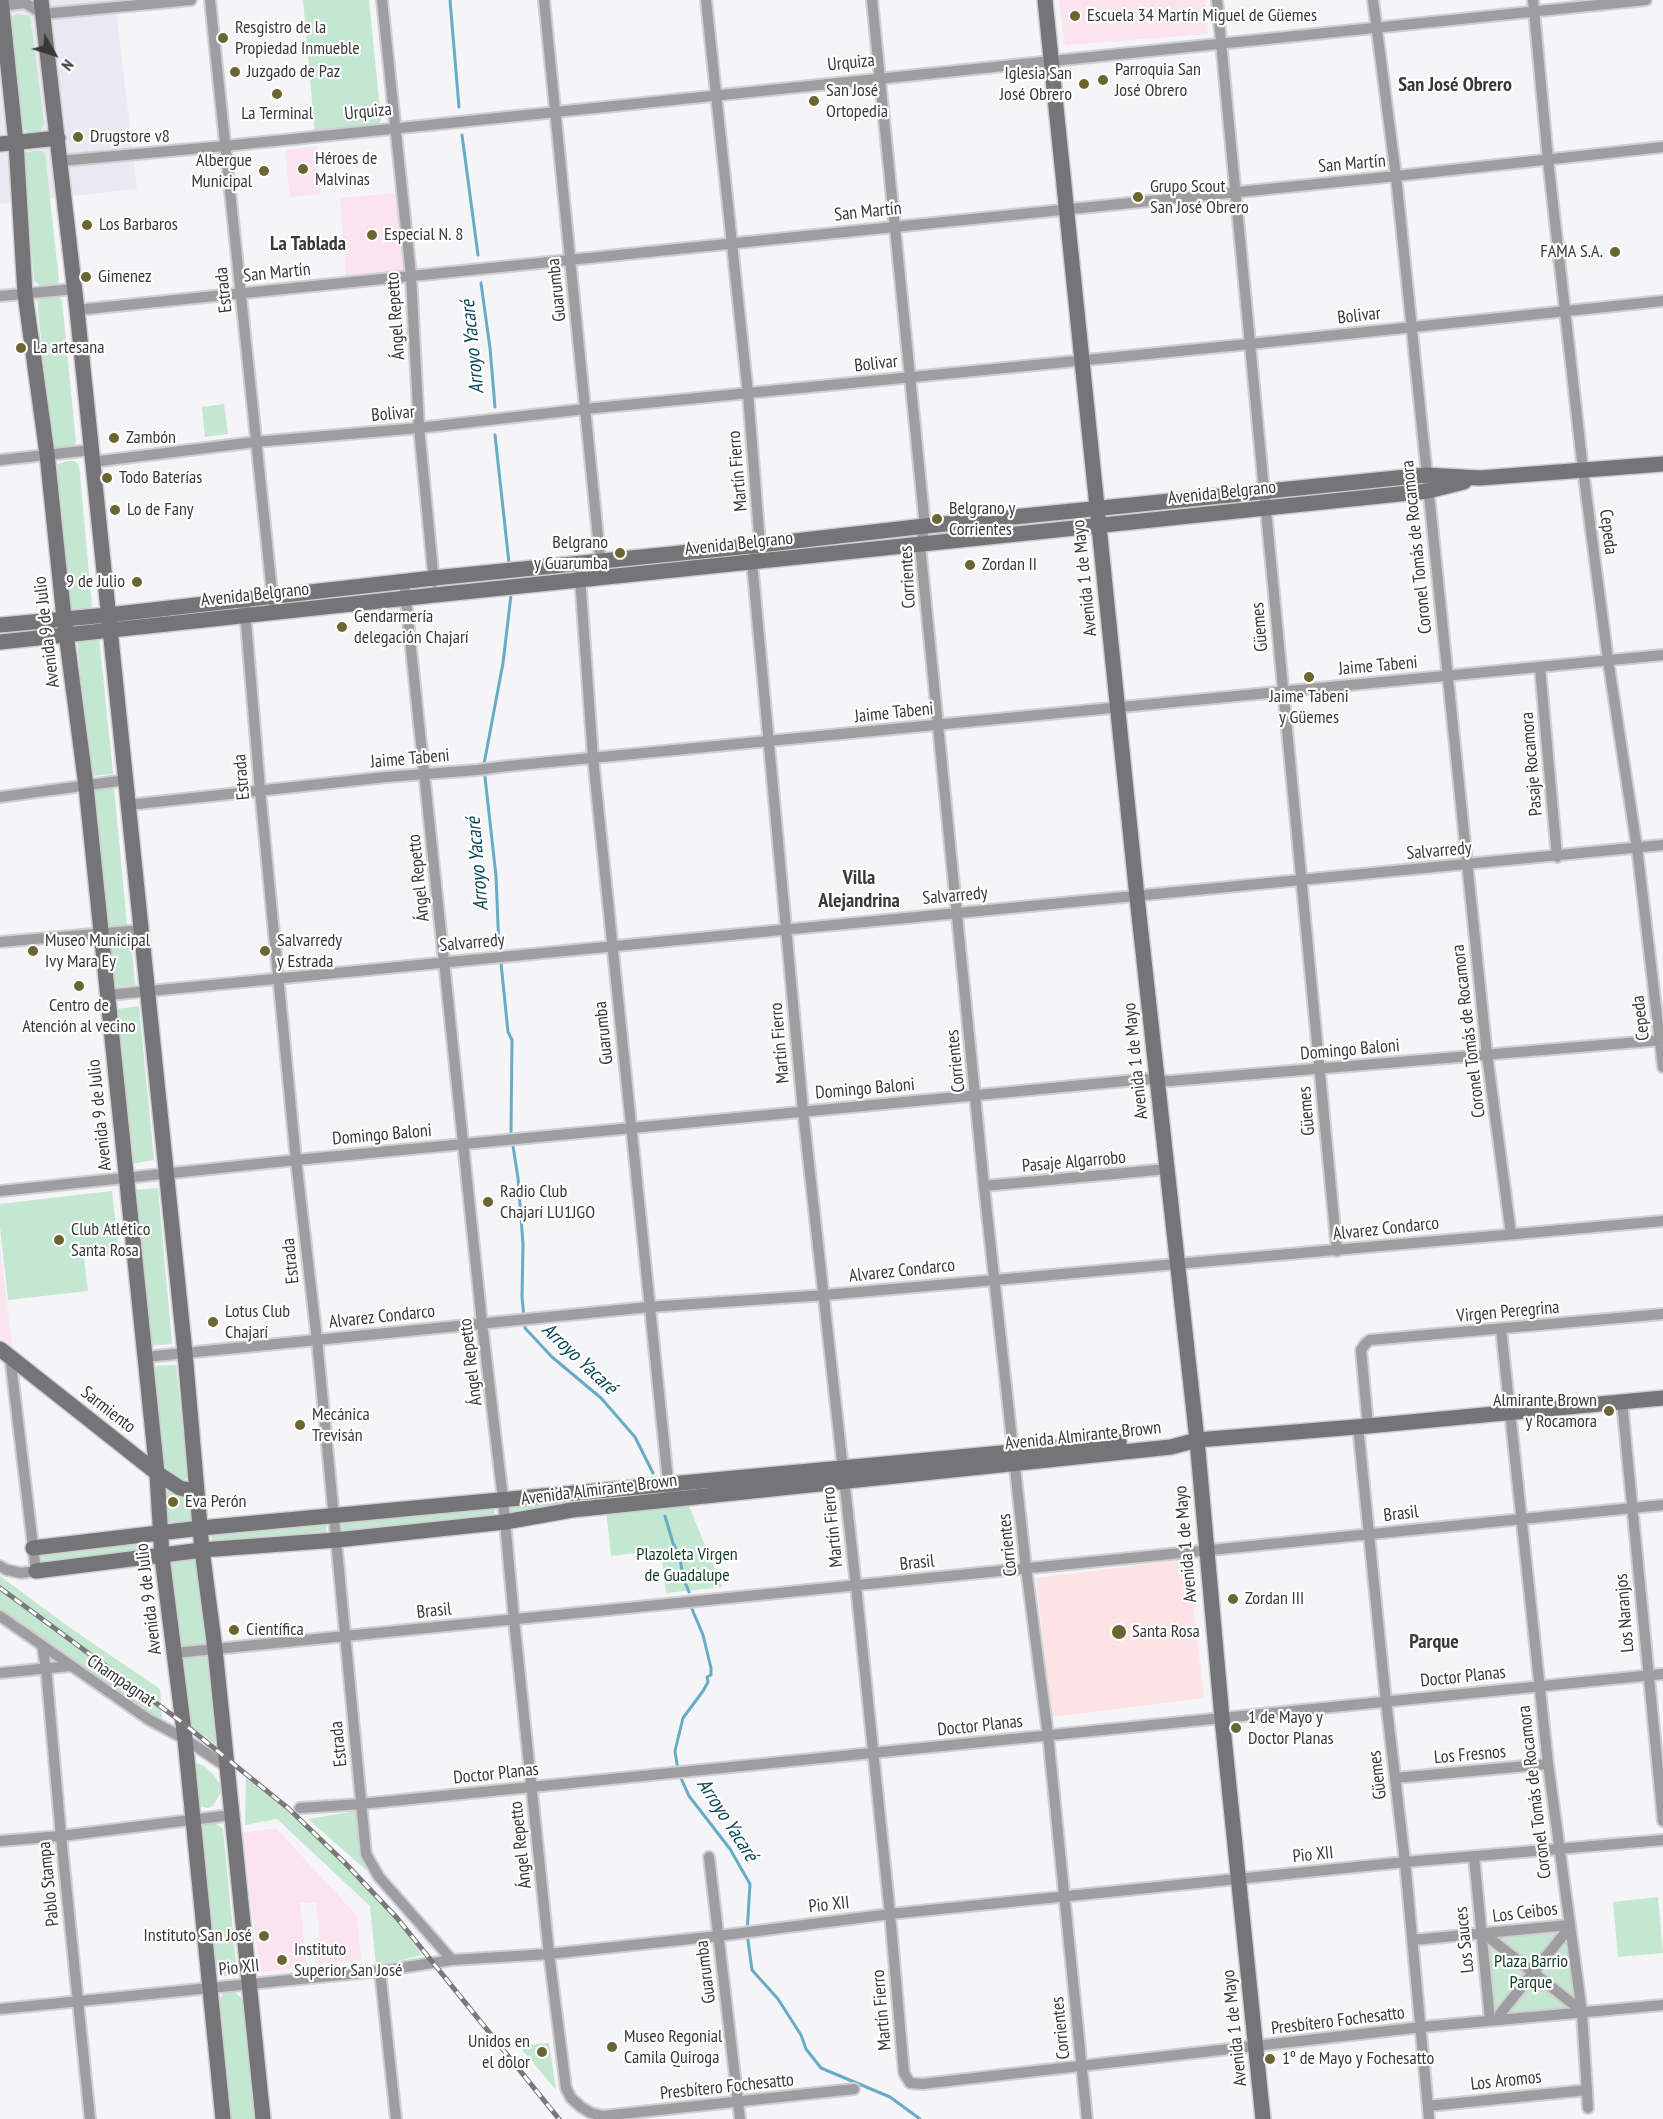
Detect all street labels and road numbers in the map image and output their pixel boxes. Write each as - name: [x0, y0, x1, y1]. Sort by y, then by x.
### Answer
- street label: Urquiza: [826, 50, 876, 76]
- street label: Urquiza: [343, 99, 393, 125]
- street label: San Martín: [1317, 150, 1387, 178]
- street label: San Martín: [833, 198, 903, 226]
- street label: Guarumba: [543, 257, 571, 323]
- street label: San Martín: [242, 259, 312, 287]
- street label: Estrada: [211, 266, 237, 314]
- street label: Ángel Repetto: [382, 271, 410, 361]
- street label: Bolivar: [1336, 303, 1382, 329]
- street label: Bolivar: [853, 351, 899, 377]
- street label: Bolivar: [370, 401, 416, 427]
- street label: Martín Fierro: [724, 430, 752, 512]
- street label: Coronel Tomás de Rocamora: [1397, 459, 1437, 635]
- street label: Avenida Belgrano: [1167, 477, 1277, 509]
- street label: Cepeda: [1595, 508, 1621, 556]
- street label: Avenida 1 de Mayo: [1068, 519, 1102, 637]
- street label: Avenida Belgrano: [684, 528, 794, 560]
- street label: Corrientes: [896, 545, 920, 609]
- street label: Avenida 9 de Julio: [29, 575, 65, 689]
- street label: Avenida Belgrano: [200, 579, 310, 611]
- street label: Güemes: [1247, 601, 1273, 653]
- street label: Jaime Tabeni: [1338, 652, 1418, 680]
- street label: Jaime Tabeni: [853, 698, 935, 728]
- street label: Pasaje Rocamora: [1517, 711, 1547, 817]
- street label: Jaime Tabeni: [370, 745, 450, 773]
- street label: Estrada: [229, 753, 255, 801]
- street label: Ángel Repetto: [404, 833, 434, 923]
- street label: Salvarredy: [1406, 837, 1472, 865]
- street label: Salvarredy: [922, 882, 988, 910]
- street label: Salvarredy: [439, 929, 505, 957]
- street label: Coronel Tomás de Rocamora: [1448, 943, 1490, 1119]
- street label: Cepeda: [1628, 994, 1654, 1042]
- street label: Guarumba: [590, 1000, 618, 1066]
- street label: Martín Fierro: [766, 1002, 794, 1084]
- street label: Avenida 1 de Mayo: [1119, 1002, 1153, 1120]
- street label: Corrientes: [942, 1029, 970, 1093]
- street label: Domingo Baloni: [1299, 1035, 1401, 1065]
- street label: Avenida 9 de Julio: [83, 1058, 117, 1172]
- street label: Domingo Baloni: [814, 1074, 916, 1104]
- street label: Güemes: [1294, 1085, 1320, 1137]
- street label: Domingo Baloni: [331, 1120, 433, 1150]
- street label: Pasaje Algarrobo: [1021, 1147, 1127, 1177]
- street label: Alvarez Condarco: [1332, 1213, 1440, 1245]
- street label: Estrada: [278, 1237, 304, 1285]
- street label: Alvarez Condarco: [848, 1255, 956, 1287]
- street label: Virgen Peregrina: [1456, 1297, 1560, 1327]
- street label: Alvarez Condarco: [328, 1301, 436, 1333]
- street label: Ángel Repetto: [455, 1317, 487, 1407]
- street label: Sarmiento: [76, 1382, 140, 1438]
- street label: Avenida Almirante Brown: [1004, 1417, 1162, 1455]
- street label: Avenida Almirante Brown: [520, 1470, 678, 1510]
- street label: Avenida 1 de Mayo: [1170, 1485, 1202, 1603]
- street label: Martín Fierro: [818, 1486, 848, 1568]
- street label: Brasil: [1382, 1501, 1420, 1527]
- street label: Corrientes: [994, 1513, 1022, 1577]
- street label: Avenida 9 de Julio: [131, 1542, 167, 1656]
- street label: Brasil: [899, 1550, 935, 1576]
- street label: Los Naranjos: [1611, 1573, 1639, 1653]
- street label: Brasil: [416, 1598, 452, 1624]
- street label: Champagnat: [83, 1650, 159, 1712]
- street label: Doctor Planas: [1419, 1662, 1507, 1692]
- street label: Coronel Tomás de Rocamora: [1514, 1704, 1556, 1880]
- street label: Doctor Planas: [936, 1711, 1024, 1741]
- street label: Estrada: [326, 1720, 352, 1768]
- street label: Los Fresnos: [1433, 1741, 1507, 1769]
- street label: Güemes: [1364, 1749, 1392, 1801]
- street label: Doctor Planas: [452, 1759, 540, 1789]
- street label: Ángel Repetto: [506, 1800, 536, 1890]
- street label: Pablo Stampa: [34, 1841, 64, 1927]
- street label: Pio XII: [1291, 1842, 1335, 1868]
- street label: Pio XII: [807, 1892, 851, 1918]
- street label: Los Ceibos: [1491, 1898, 1559, 1928]
- street label: Los Sauces: [1451, 1906, 1479, 1974]
- street label: Guarumba: [691, 1939, 721, 2005]
- street label: Pio XII: [217, 1955, 261, 1981]
- street label: Martín Fierro: [868, 1969, 896, 2051]
- street label: Avenida 1 de Mayo: [1218, 1969, 1252, 2087]
- street label: Corrientes: [1047, 1996, 1075, 2060]
- street label: Presbítero Fochesatto: [1270, 2002, 1406, 2040]
- street label: Los Aromos: [1469, 2067, 1543, 2095]
- street label: Presbítero Fochesatto: [659, 2069, 795, 2105]

